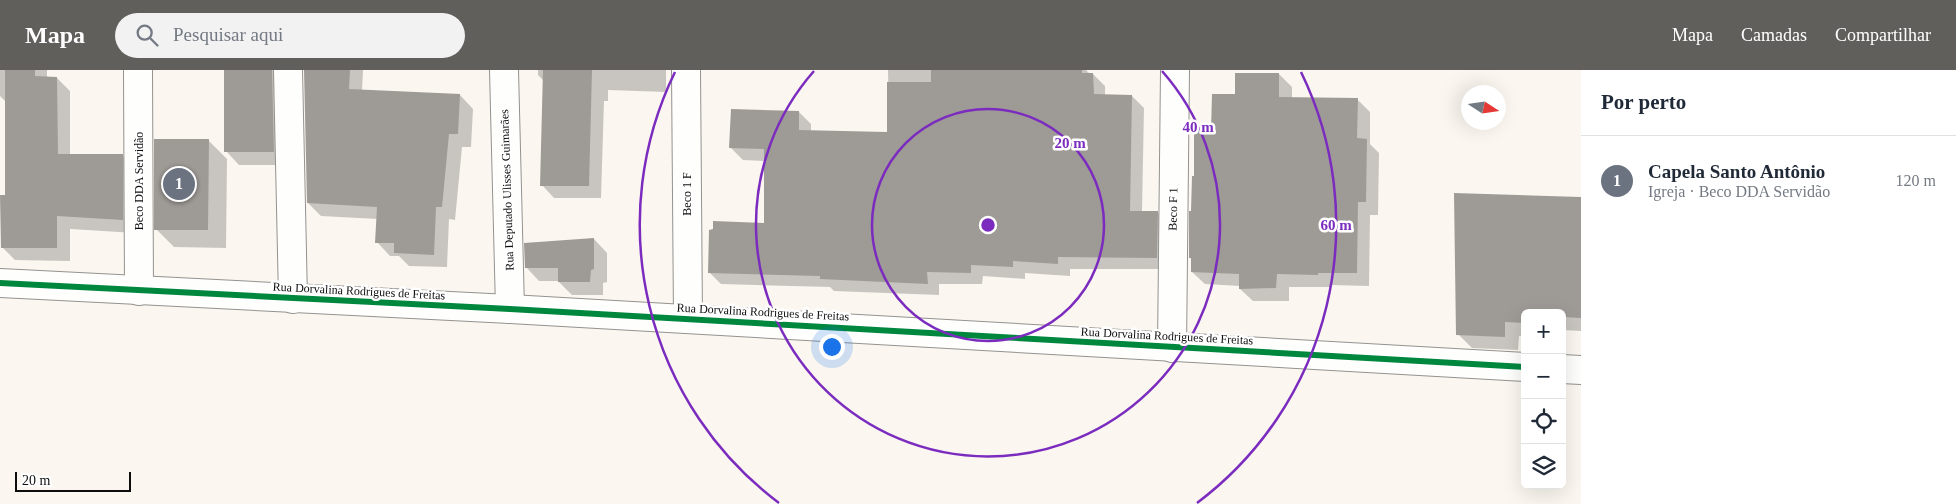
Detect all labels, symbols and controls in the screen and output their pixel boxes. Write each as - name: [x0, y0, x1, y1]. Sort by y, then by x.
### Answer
- search box: [115, 13, 465, 58]
- icon: search: [133, 21, 161, 49]
- text: Mapa: [25, 22, 85, 48]
- text: Pesquisar aqui: [173, 24, 283, 45]
- text: Mapa: [1672, 25, 1713, 45]
- text: Camadas: [1741, 25, 1807, 45]
- text: Compartilhar: [1835, 25, 1931, 45]
- north arrow: [1461, 85, 1506, 130]
- text: Por perto: [1601, 90, 1686, 114]
- street label: Rua Deputado Ulisses Guimarães: [497, 109, 517, 271]
- text: 40 m: [1182, 119, 1214, 135]
- street label: Beco DDA Servidão: [132, 132, 146, 230]
- text: 20 m: [1054, 135, 1086, 151]
- text: Capela Santo Antônio: [1648, 161, 1825, 182]
- pin: 1: [163, 165, 195, 203]
- street label: Beco 1 F: [680, 172, 694, 216]
- text: 1: [1613, 172, 1621, 189]
- text: 120 m: [1896, 172, 1936, 189]
- text: Igreja · Beco DDA Servidão: [1648, 183, 1830, 200]
- street label: Beco F 1: [1166, 187, 1180, 231]
- centre of rings: [979, 216, 997, 234]
- text: 60 m: [1320, 217, 1352, 233]
- street label: Rua Dorvalina Rodrigues de Freitas: [272, 279, 446, 303]
- street label: Rua Dorvalina Rodrigues de Freitas: [676, 300, 850, 324]
- map controls: [1521, 309, 1566, 489]
- button: +: [1521, 309, 1566, 354]
- street label: Rua Dorvalina Rodrigues de Freitas: [1080, 324, 1254, 348]
- your location: [819, 334, 845, 360]
- button: −: [1521, 354, 1566, 399]
- button: locate: [1521, 399, 1566, 444]
- button: layers: [1521, 444, 1566, 489]
- scale bar: [15, 469, 131, 492]
- text: 20 m: [22, 473, 50, 488]

